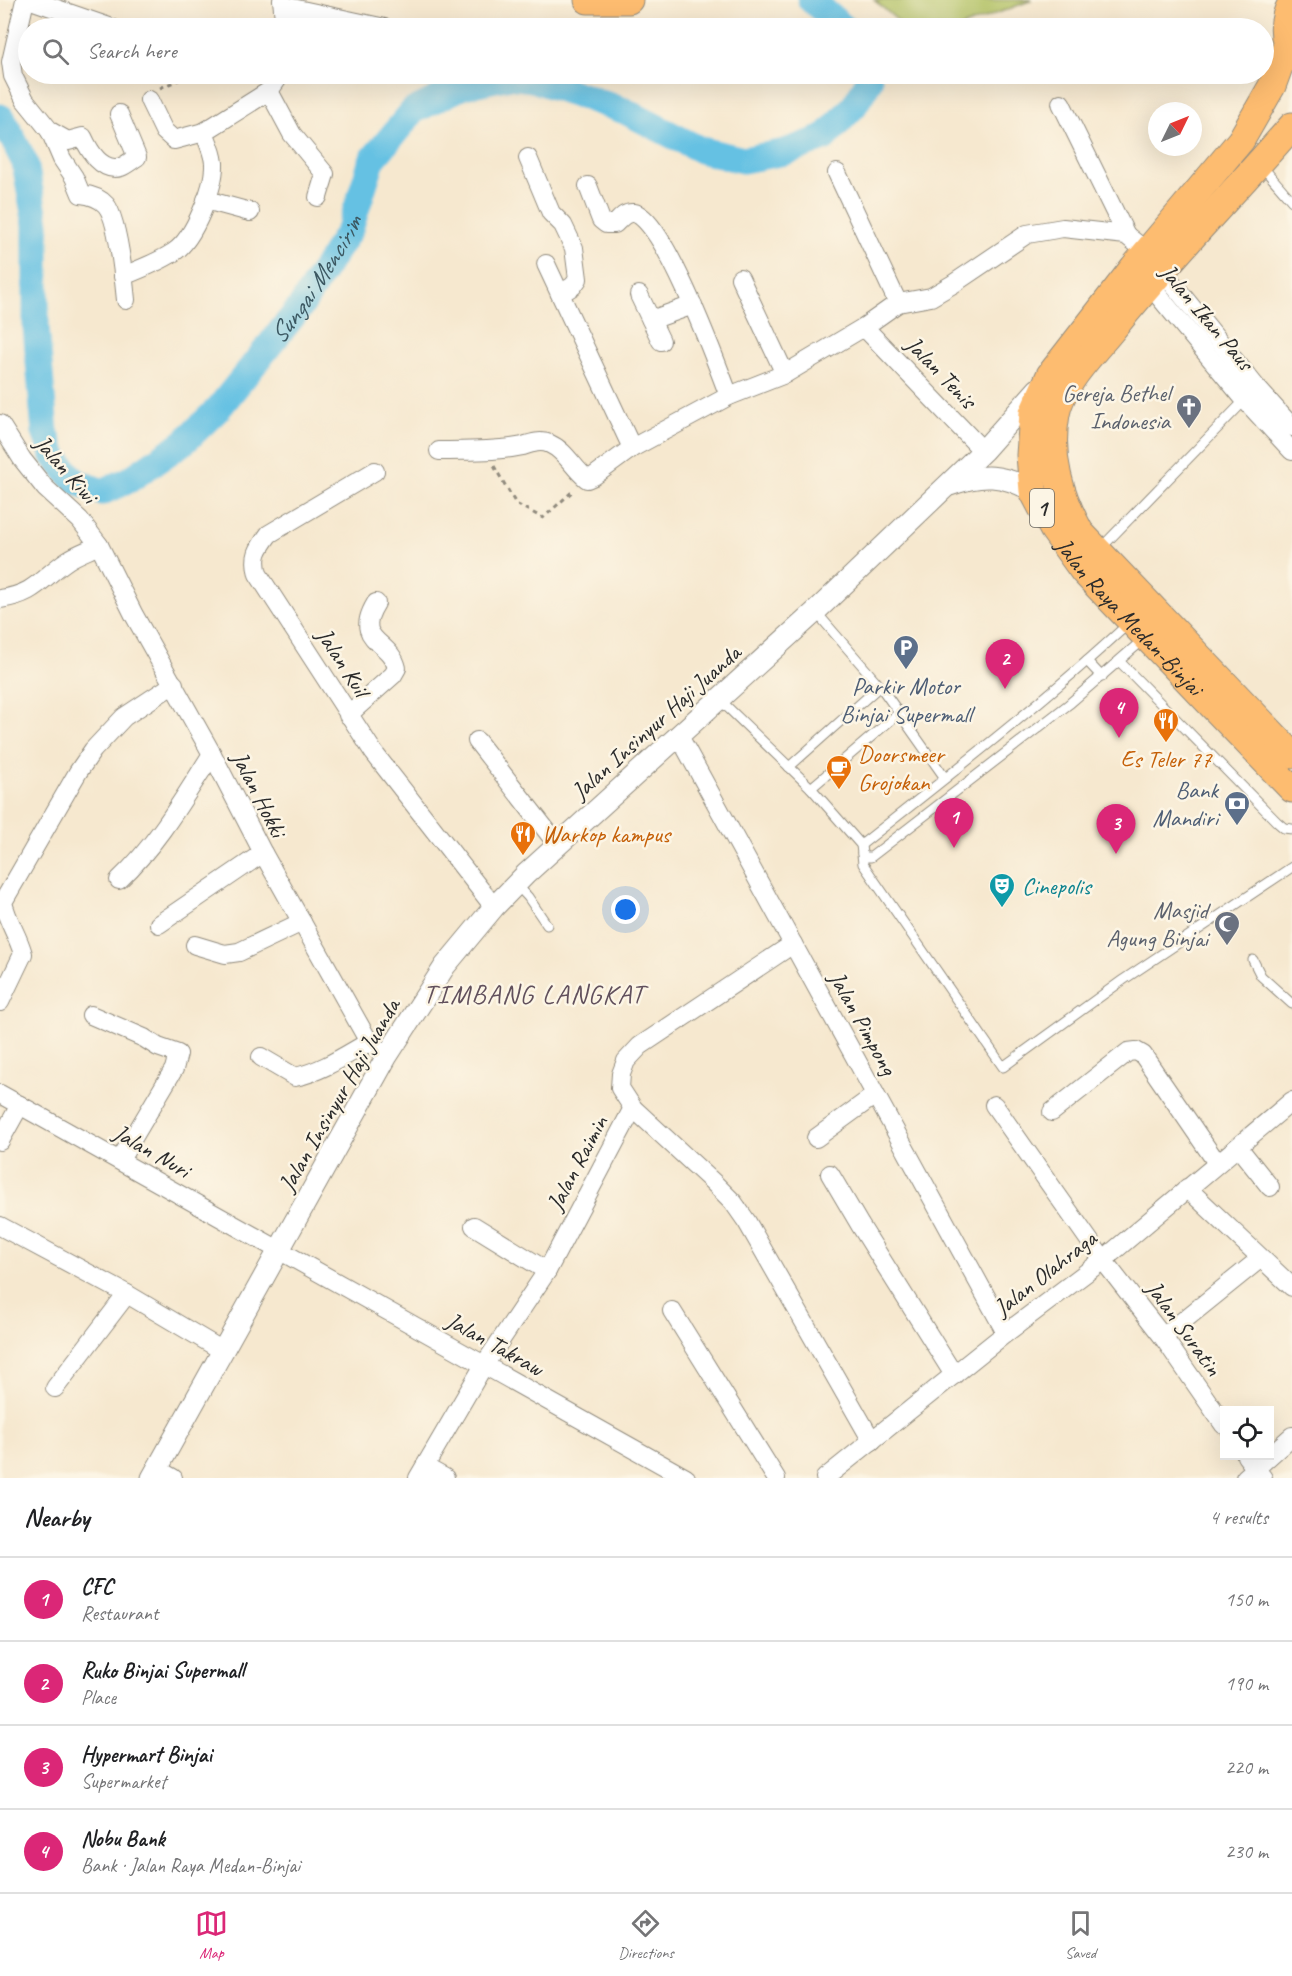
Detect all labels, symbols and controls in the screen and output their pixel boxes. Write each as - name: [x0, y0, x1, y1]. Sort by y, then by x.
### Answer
- search box: [18, 18, 1274, 84]
- icon: search: [39, 35, 72, 68]
- text: Search here: [87, 37, 177, 65]
- north arrow: [1148, 102, 1202, 156]
- water label: Sungai Mencirim: [262, 210, 371, 350]
- street label: Jalan Ikan Paus: [1153, 257, 1262, 378]
- street label: Jalan Tenis: [899, 329, 985, 416]
- place label: Gereja Bethel Indonesia: [1062, 378, 1174, 436]
- church icon: Gereja Bethel Indonesia: [1174, 392, 1204, 430]
- street label: Jalan Kiwi: [27, 428, 106, 511]
- road number: 1: [1030, 489, 1054, 527]
- street label: Jalan Raya Medan-Binjai: [1049, 531, 1212, 704]
- street label: Jalan Kuil: [309, 621, 378, 705]
- parking icon: Parkir Motor Binjai Supermall: [891, 633, 921, 671]
- street label: Jalan Insinyur Haji Juanda: [564, 637, 748, 807]
- pin: 2: [986, 640, 1024, 689]
- place label: Parkir Motor Binjai Supermall: [840, 671, 975, 729]
- pin: 4: [1100, 688, 1138, 738]
- restaurant icon: Es Teler 77: [1151, 706, 1181, 744]
- place label: Doorsmeer Grojokan: [858, 739, 946, 797]
- place label: Es Teler 77: [1120, 744, 1213, 774]
- street label: Jalan Hokki: [224, 745, 294, 844]
- cafe icon: Doorsmeer Grojokan: [824, 753, 854, 791]
- place label: Bank Mandiri: [1152, 775, 1222, 833]
- bank icon: Bank Mandiri: [1222, 789, 1252, 827]
- pin: 1: [934, 798, 974, 848]
- pin: 3: [1096, 804, 1136, 854]
- restaurant icon: Warkop kampus: [508, 819, 538, 857]
- place label: Warkop kampus: [542, 819, 673, 849]
- theatre icon: Cinepolis: [987, 871, 1017, 909]
- place label: Cinepolis: [1022, 871, 1094, 901]
- your location: [611, 895, 640, 924]
- place label: Masjid Agung Binjai: [1106, 895, 1212, 953]
- mosque icon: Masjid Agung Binjai: [1212, 909, 1242, 947]
- street label: Jalan Pimpong: [822, 965, 904, 1081]
- district label: TIMBANG LANGKAT: [423, 977, 649, 1011]
- street label: Jalan Insinyur Haji Juanda: [271, 991, 407, 1198]
- street label: Jalan Raimin: [539, 1109, 615, 1216]
- street label: Jalan Nuri: [107, 1117, 198, 1186]
- street label: Jalan Olahraga: [987, 1223, 1103, 1323]
- street label: Jalan Suratin: [1139, 1274, 1229, 1382]
- street label: Jalan Takraw: [440, 1305, 550, 1384]
- map controls: [1220, 1406, 1274, 1460]
- button: locate: [1220, 1406, 1274, 1460]
- text: Nearby: [24, 1501, 89, 1534]
- text: 4 results: [1209, 1505, 1268, 1530]
- text: CFC: [81, 1573, 113, 1601]
- text: 1: [39, 1587, 48, 1612]
- text: 150 m: [1225, 1587, 1268, 1612]
- text: Restaurant: [81, 1601, 158, 1626]
- text: Ruko Binjai Supermall: [81, 1657, 244, 1685]
- text: 2: [39, 1671, 48, 1696]
- text: 190 m: [1225, 1671, 1268, 1696]
- text: Place: [81, 1685, 116, 1710]
- text: Hypermart Binjai: [81, 1741, 212, 1769]
- text: 3: [39, 1755, 48, 1780]
- text: 220 m: [1225, 1755, 1268, 1780]
- text: Supermarket: [81, 1769, 166, 1794]
- text: Nobu Bank: [81, 1825, 165, 1853]
- text: 4: [39, 1839, 48, 1864]
- text: 230 m: [1225, 1839, 1268, 1864]
- text: Bank · Jalan Raya Medan-Binjai: [81, 1853, 300, 1878]
- tab: Map: [195, 1907, 228, 1963]
- tab: Directions: [618, 1907, 674, 1963]
- tab: Saved: [1064, 1907, 1097, 1963]

